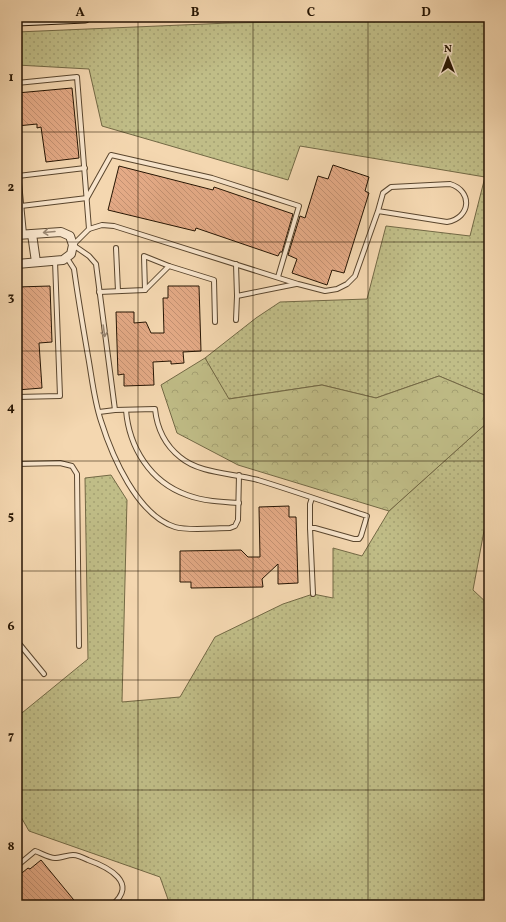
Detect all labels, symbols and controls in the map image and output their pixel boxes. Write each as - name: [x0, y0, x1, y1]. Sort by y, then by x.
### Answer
- text: A: [75, 4, 85, 22]
- text: B: [191, 4, 200, 22]
- text: C: [307, 4, 315, 22]
- text: D: [421, 4, 431, 22]
- north arrow: [428, 38, 468, 78]
- text: N: [444, 42, 452, 57]
- text: 1: [8, 69, 14, 87]
- text: 2: [8, 179, 15, 197]
- one-way arrow: [43, 229, 56, 236]
- text: 3: [8, 289, 15, 307]
- one-way arrow: [100, 324, 108, 337]
- text: 4: [7, 399, 15, 417]
- text: 5: [8, 508, 14, 526]
- text: 6: [7, 618, 15, 636]
- text: 7: [8, 728, 14, 746]
- text: 8: [7, 838, 15, 856]

